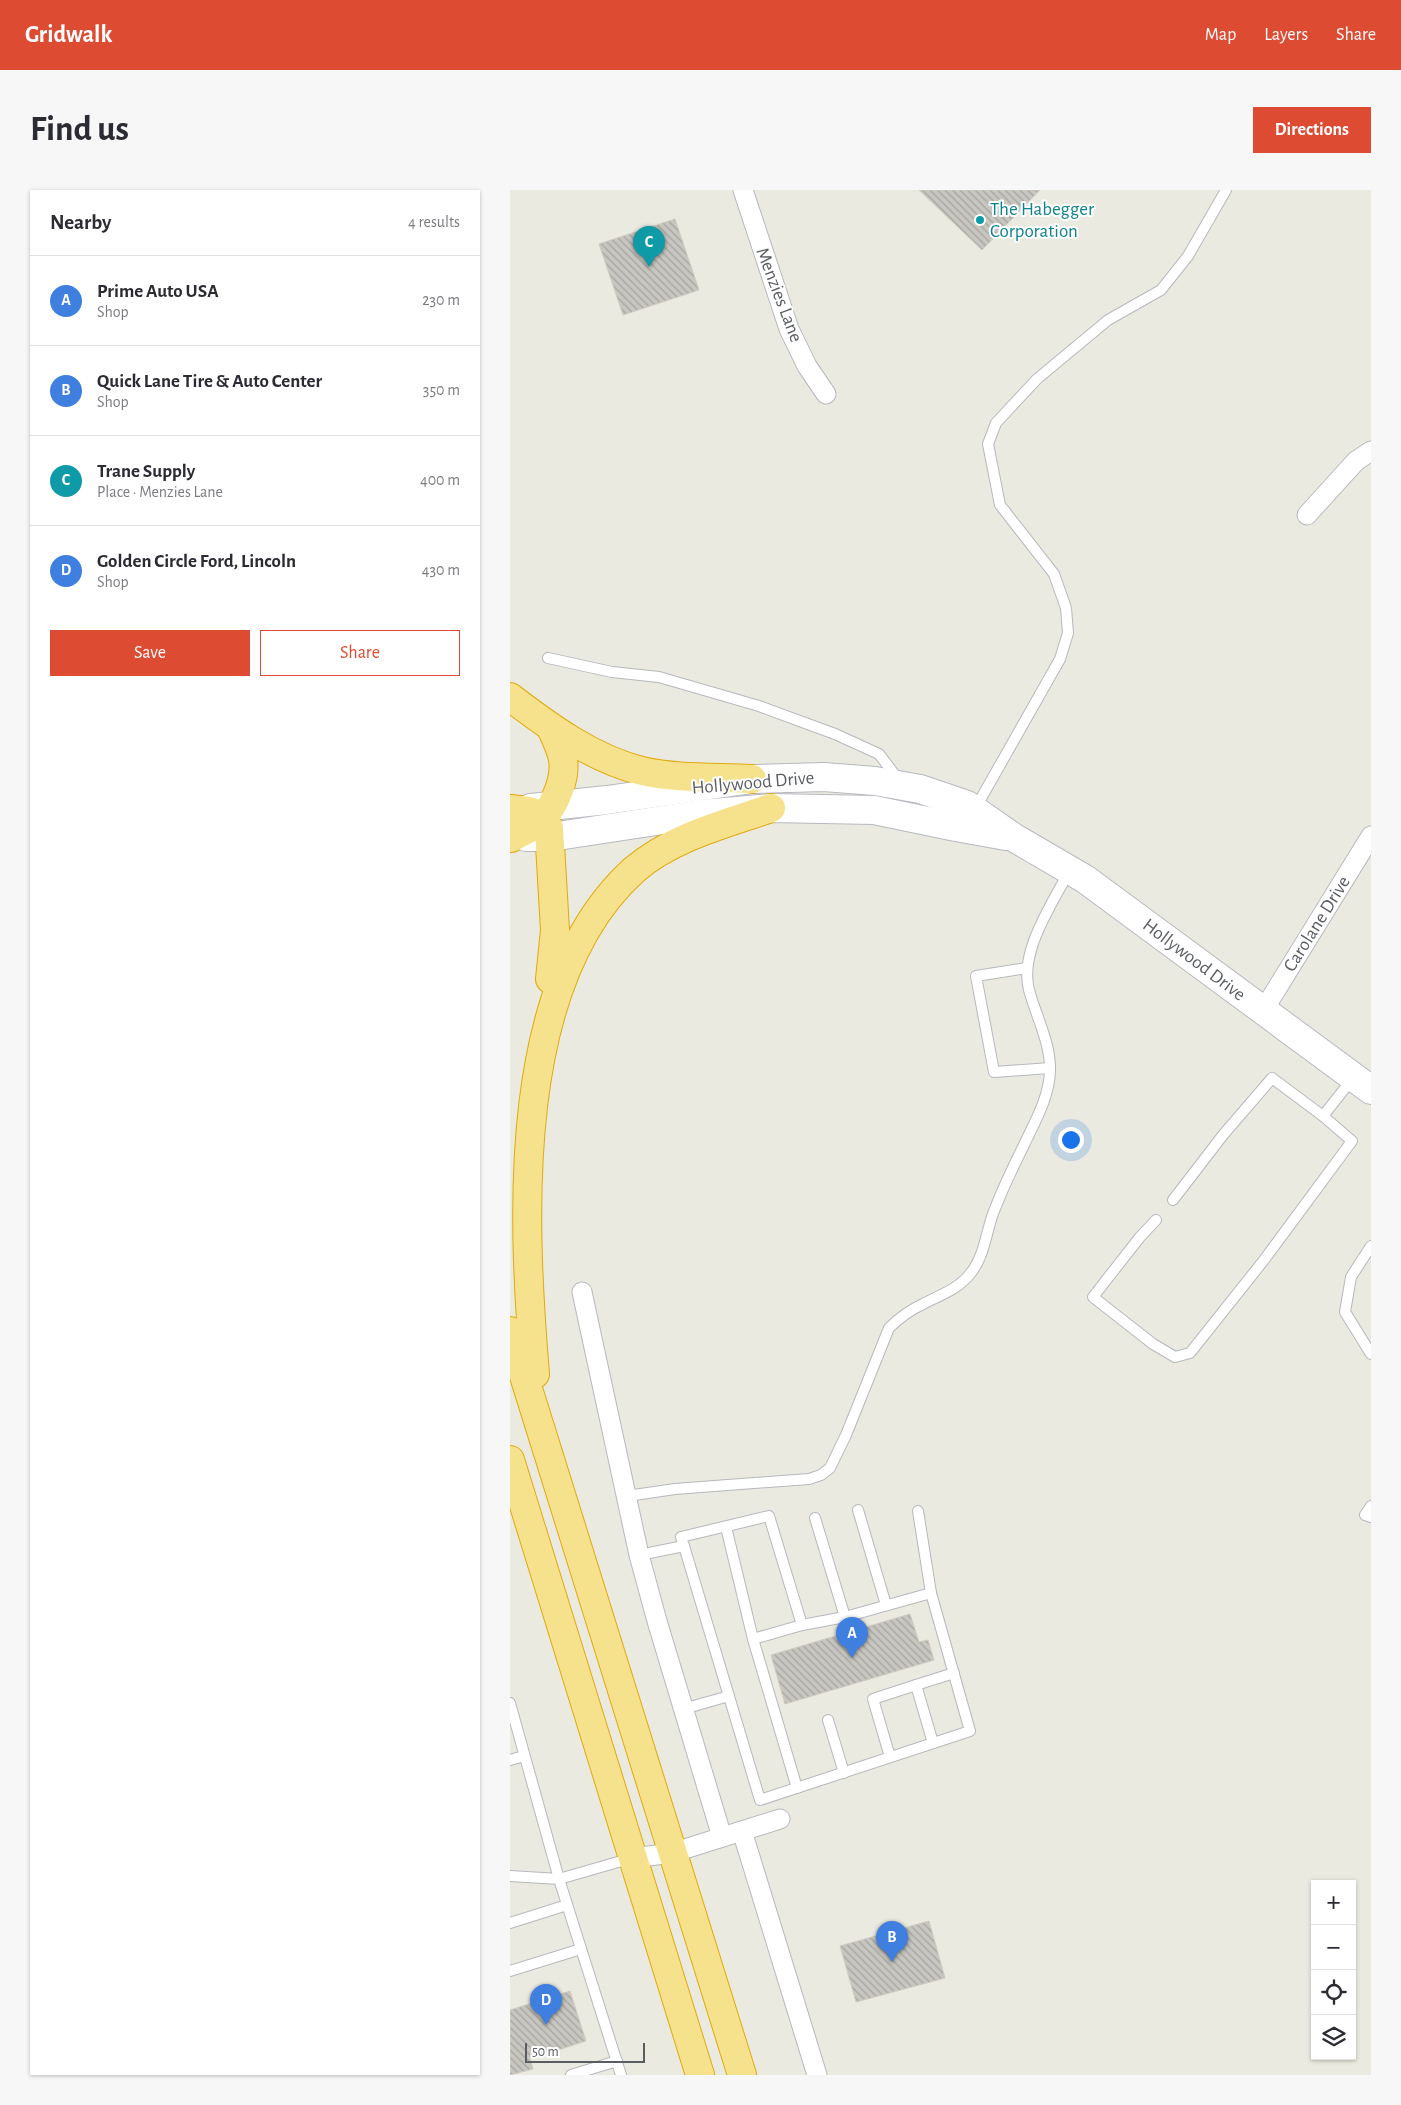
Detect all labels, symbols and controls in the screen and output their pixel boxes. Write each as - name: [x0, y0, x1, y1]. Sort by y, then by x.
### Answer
- text: Gridwalk: [25, 23, 112, 47]
- text: Map: [1205, 26, 1236, 44]
- text: Layers: [1264, 26, 1308, 44]
- text: Share: [1336, 26, 1376, 44]
- button: Directions: [1253, 107, 1371, 153]
- text: Find us: [30, 112, 129, 147]
- place label: The Habegger Corporation: [990, 200, 1094, 241]
- text: Nearby: [50, 212, 111, 233]
- text: 4 results: [408, 214, 460, 230]
- marker: The Habegger Corporation: [974, 214, 986, 226]
- pin: C: [633, 226, 665, 267]
- street label: Menzies Lane: [752, 245, 806, 345]
- text: Prime Auto USA: [97, 282, 219, 301]
- text: A: [61, 292, 71, 308]
- text: 230 m: [422, 292, 460, 308]
- text: Shop: [97, 304, 129, 320]
- text: Quick Lane Tire & Auto Center: [97, 372, 322, 391]
- text: B: [61, 382, 71, 398]
- text: 350 m: [423, 382, 460, 398]
- text: Shop: [97, 394, 129, 410]
- text: Trane Supply: [97, 462, 195, 481]
- text: C: [62, 472, 70, 488]
- text: 400 m: [420, 472, 460, 488]
- text: Place · Menzies Lane: [97, 484, 223, 500]
- text: Golden Circle Ford, Lincoln: [97, 552, 296, 571]
- text: D: [61, 562, 71, 578]
- text: 430 m: [422, 562, 460, 578]
- text: Shop: [97, 574, 129, 590]
- button: Save: [50, 630, 250, 676]
- button: Share: [260, 630, 460, 676]
- street label: Hollywood Drive: [691, 768, 815, 798]
- street label: Carolane Drive: [1280, 873, 1354, 975]
- street label: Hollywood Drive: [1139, 915, 1249, 1005]
- your location: [1058, 1127, 1084, 1153]
- pin: A: [836, 1617, 868, 1658]
- map controls: [1311, 1880, 1356, 2060]
- button: +: [1311, 1880, 1356, 1925]
- pin: B: [876, 1921, 908, 1962]
- button: −: [1311, 1925, 1356, 1970]
- button: locate: [1311, 1970, 1356, 2015]
- pin: D: [530, 1984, 562, 2025]
- button: layers: [1311, 2015, 1356, 2060]
- scale bar: [525, 2040, 645, 2063]
- text: 50 m: [532, 2045, 559, 2059]

